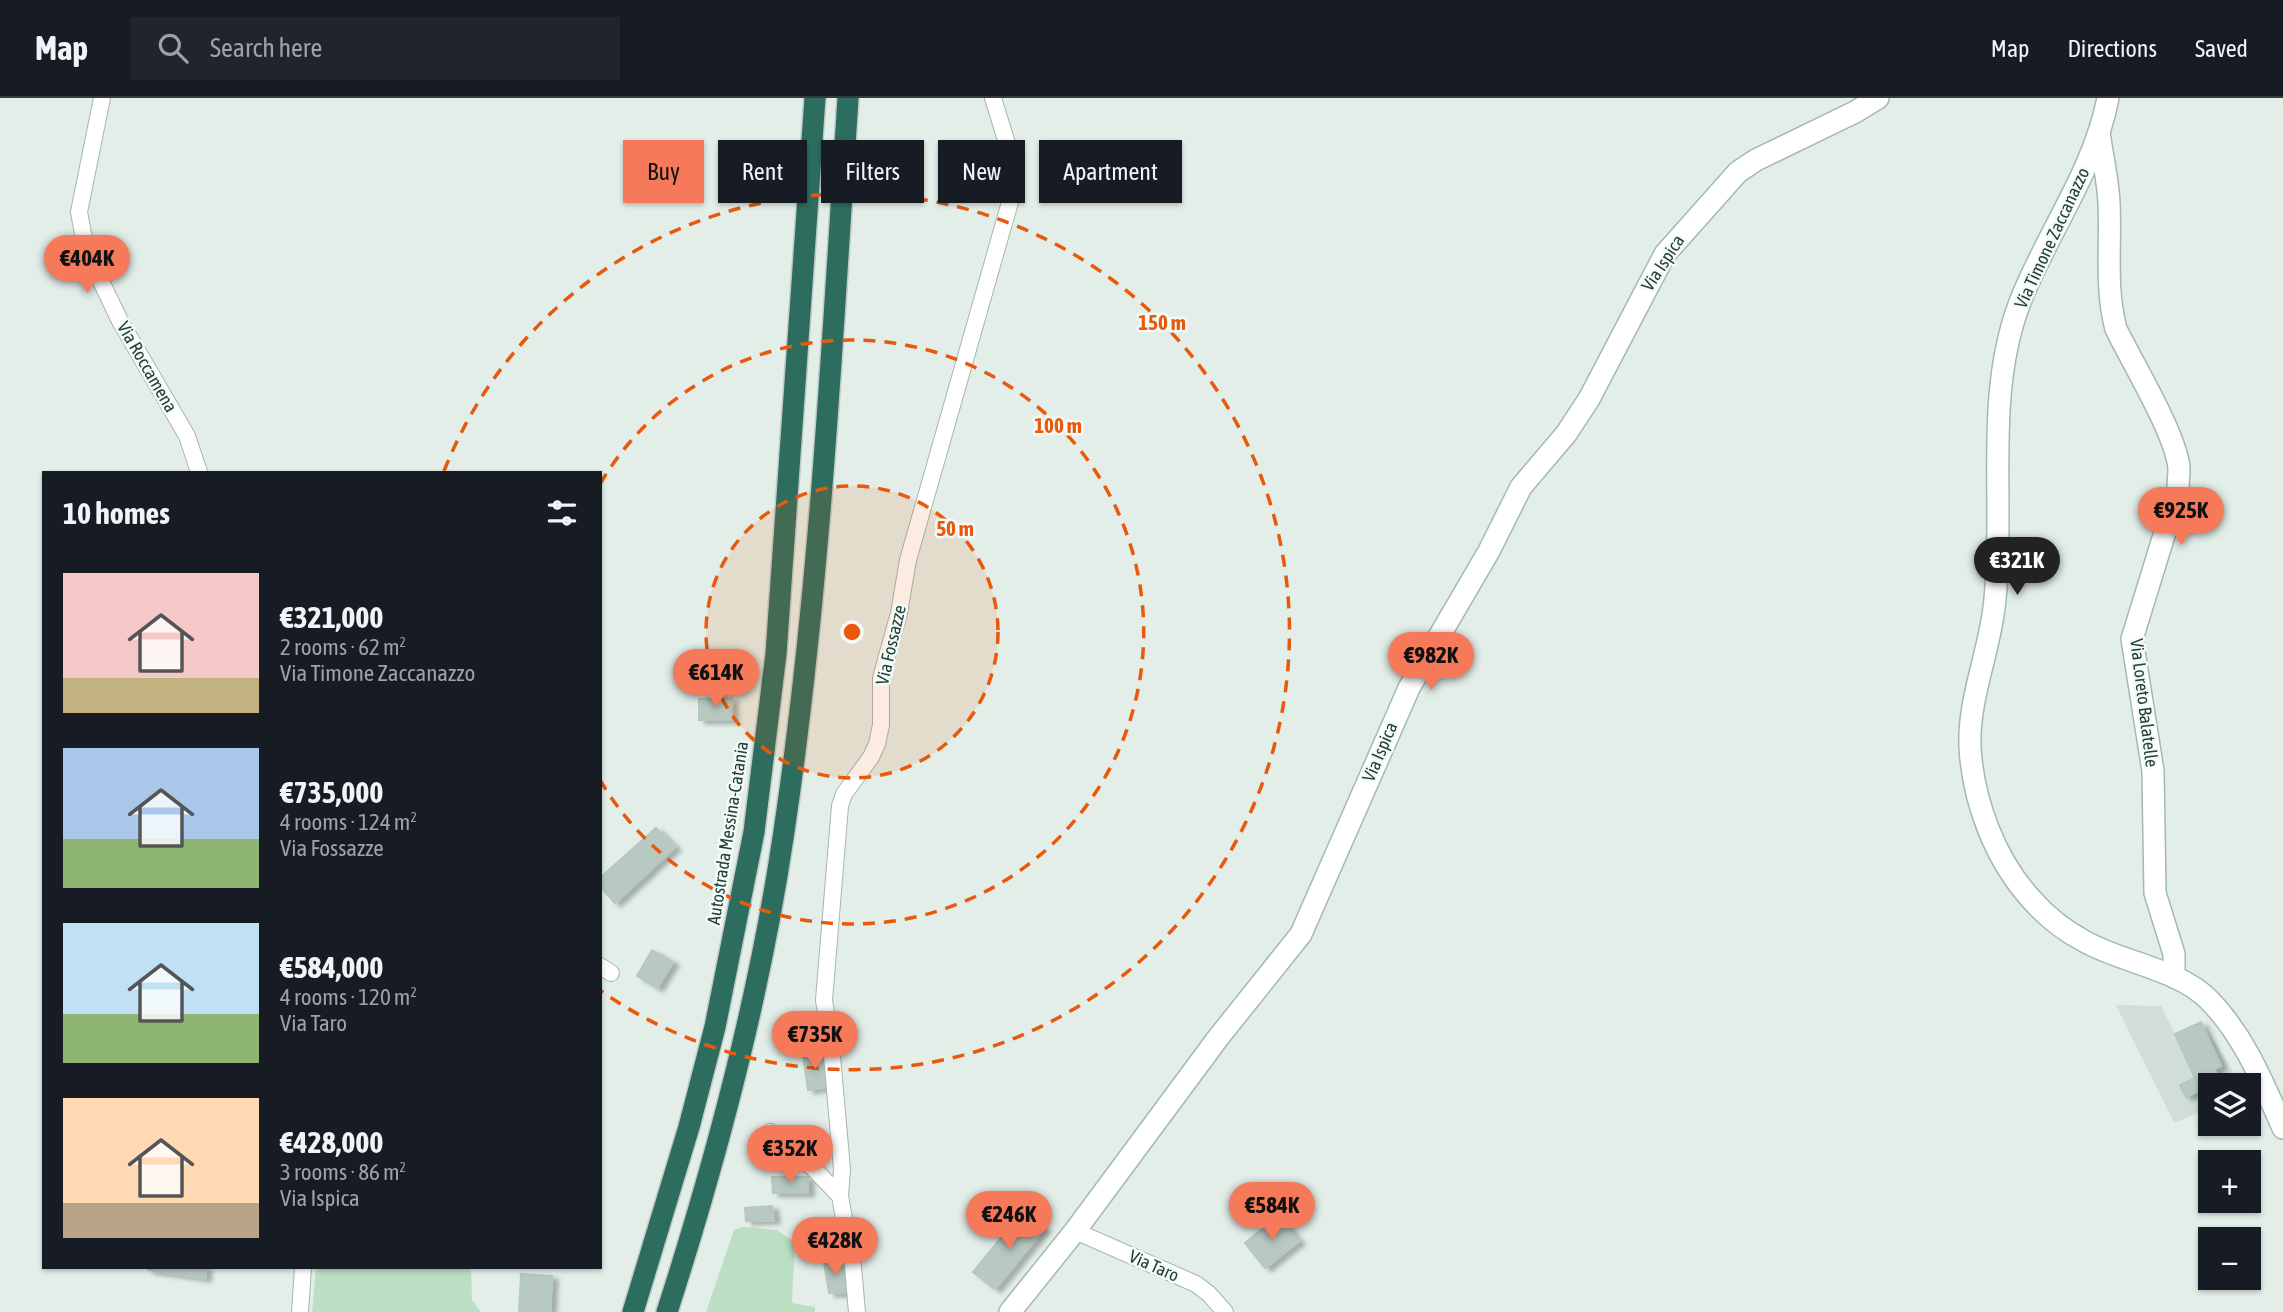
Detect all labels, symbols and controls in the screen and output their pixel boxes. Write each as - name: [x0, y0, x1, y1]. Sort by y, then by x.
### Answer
- search box: [130, 17, 620, 80]
- text: Map: [35, 29, 88, 67]
- icon: search: [154, 29, 192, 67]
- text: Search here: [210, 33, 322, 63]
- text: Map: [1991, 35, 2029, 62]
- text: Directions: [2067, 35, 2157, 62]
- text: Saved: [2195, 35, 2248, 62]
- chip: Buy: [623, 140, 704, 203]
- chip: Rent: [718, 140, 807, 203]
- chip: Filters: [821, 140, 924, 203]
- chip: New: [938, 140, 1025, 203]
- chip: Apartment: [1039, 140, 1182, 203]
- street label: Via Timone Zaccanazzo: [2010, 164, 2093, 311]
- street label: Via Ispica: [1637, 231, 1688, 295]
- pin: €404K: [38, 236, 136, 295]
- text: €404K: [60, 245, 114, 271]
- text: 150 m: [1138, 310, 1186, 334]
- street label: Via Roccamena: [113, 318, 182, 416]
- text: 100 m: [1034, 413, 1082, 437]
- pin: €925K: [2132, 488, 2230, 547]
- icon: filters: [543, 494, 581, 532]
- text: 10 homes: [63, 496, 170, 530]
- text: €925K: [2154, 497, 2208, 523]
- text: 50 m: [936, 516, 974, 540]
- pin: €321K: [1968, 538, 2066, 597]
- text: €321K: [1990, 547, 2044, 573]
- text: €321,000: [280, 600, 383, 634]
- icon: home: [119, 601, 203, 685]
- street label: Via Fossazze: [871, 603, 910, 687]
- centre of rings: [840, 620, 864, 644]
- pin: €982K: [1382, 632, 1480, 692]
- text: 2 rooms · 62 m²: [280, 634, 406, 660]
- street label: Via Loreto Balatelle: [2126, 637, 2163, 768]
- text: €982K: [1404, 642, 1458, 668]
- pin: €614K: [667, 650, 765, 709]
- text: €614K: [689, 659, 743, 685]
- text: Via Timone Zaccanazzo: [280, 660, 475, 686]
- street label: Via Ispica: [1358, 719, 1401, 785]
- street label: Autostrada Messina-Catania: [703, 740, 752, 926]
- text: €735,000: [280, 775, 383, 809]
- icon: home: [119, 776, 203, 860]
- text: 4 rooms · 124 m²: [280, 809, 417, 835]
- text: Via Fossazze: [280, 835, 384, 861]
- text: €584,000: [280, 950, 383, 984]
- icon: home: [119, 951, 203, 1035]
- text: 4 rooms · 120 m²: [280, 984, 417, 1010]
- text: Via Taro: [280, 1010, 347, 1036]
- pin: €735K: [766, 1012, 864, 1071]
- text: €735K: [788, 1021, 842, 1047]
- map controls: [2198, 1073, 2261, 1290]
- button: layers: [2198, 1073, 2261, 1136]
- text: €428,000: [280, 1125, 383, 1159]
- icon: home: [119, 1126, 203, 1210]
- pin: €352K: [741, 1126, 839, 1185]
- text: €352K: [763, 1135, 817, 1161]
- button: +: [2198, 1150, 2261, 1213]
- text: 3 rooms · 86 m²: [280, 1159, 406, 1185]
- pin: €584K: [1223, 1182, 1321, 1242]
- text: Via Ispica: [280, 1185, 360, 1211]
- pin: €246K: [960, 1192, 1058, 1251]
- text: €584K: [1245, 1192, 1299, 1218]
- text: €246K: [982, 1201, 1036, 1227]
- pin: €428K: [786, 1218, 884, 1277]
- text: €428K: [808, 1227, 862, 1253]
- button: −: [2198, 1227, 2261, 1290]
- street label: Via Taro: [1126, 1245, 1182, 1286]

